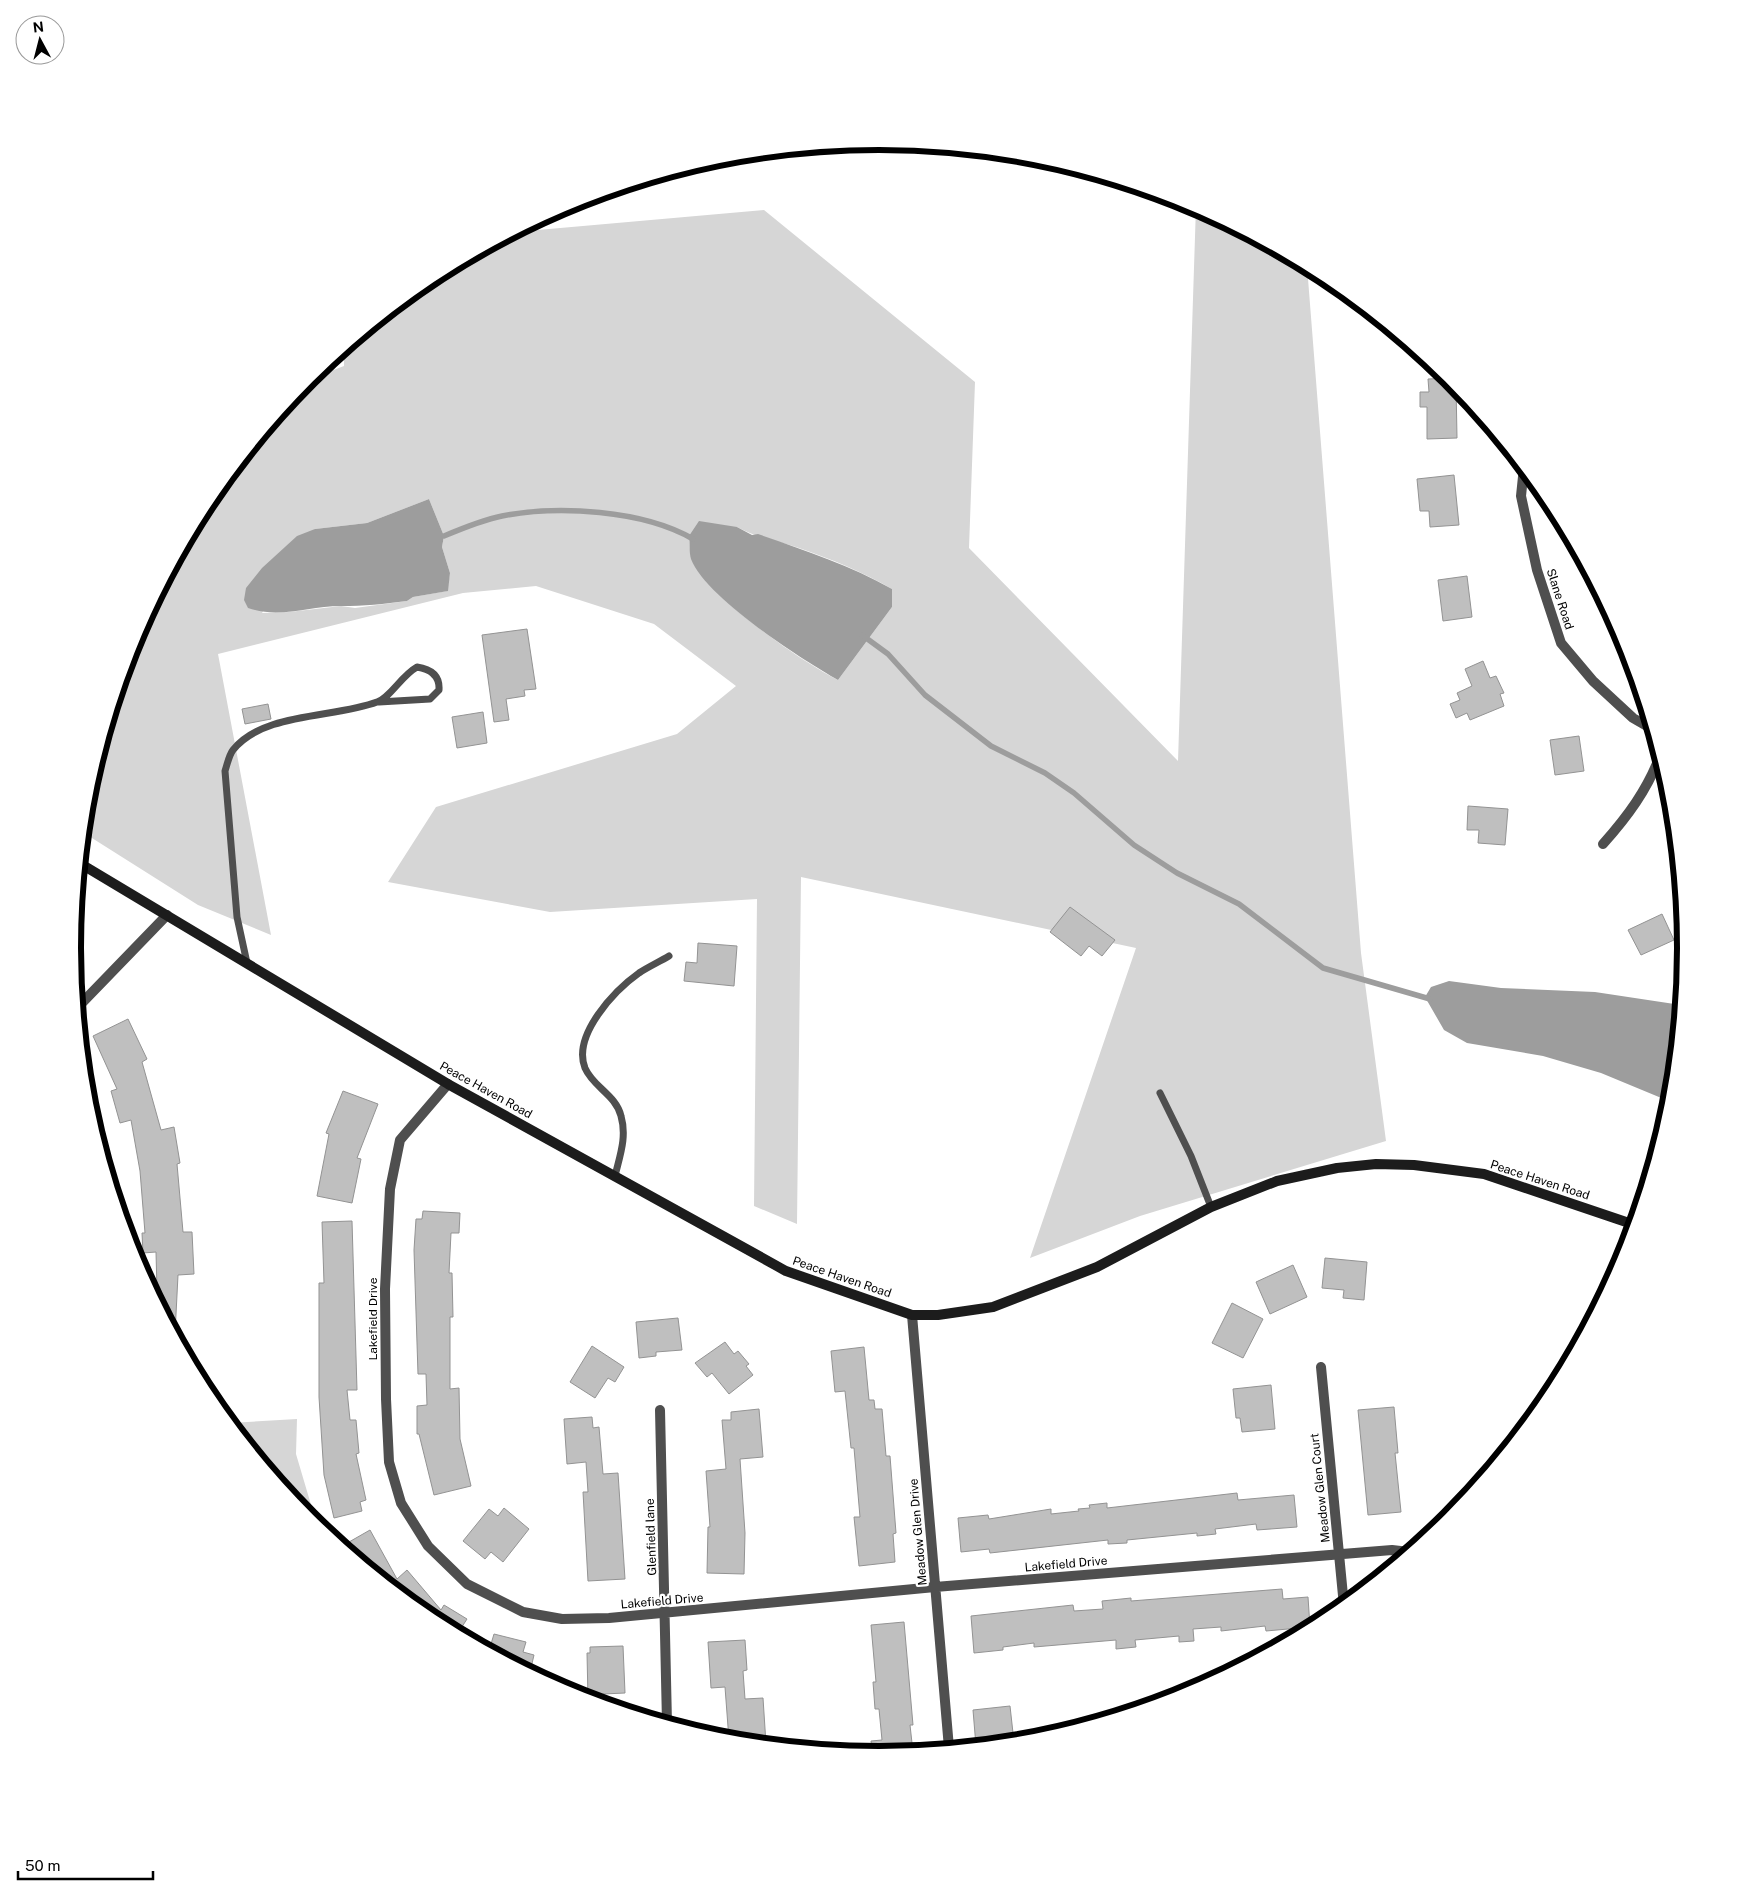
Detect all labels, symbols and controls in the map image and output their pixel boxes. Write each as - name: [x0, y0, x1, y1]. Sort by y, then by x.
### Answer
- north arrow: [15, 15, 65, 65]
- text: N: [32, 18, 45, 36]
- street label: Slane Road: [1544, 567, 1576, 631]
- street label: Peace Haven Road: [437, 1059, 535, 1121]
- street label: Peace Haven Road: [1489, 1157, 1591, 1203]
- street label: Peace Haven Road: [791, 1254, 893, 1300]
- street label: Lakefield Drive: [366, 1277, 380, 1361]
- street label: Meadow Glen Court: [1307, 1432, 1333, 1543]
- street label: Meadow Glen Drive: [906, 1478, 930, 1586]
- street label: Glenfield lane: [643, 1498, 659, 1576]
- street label: Lakefield Drive: [1024, 1553, 1108, 1575]
- street label: Lakefield Drive: [620, 1590, 704, 1612]
- scale bar: [18, 1848, 152, 1880]
- text: 50 m: [25, 1857, 60, 1874]

